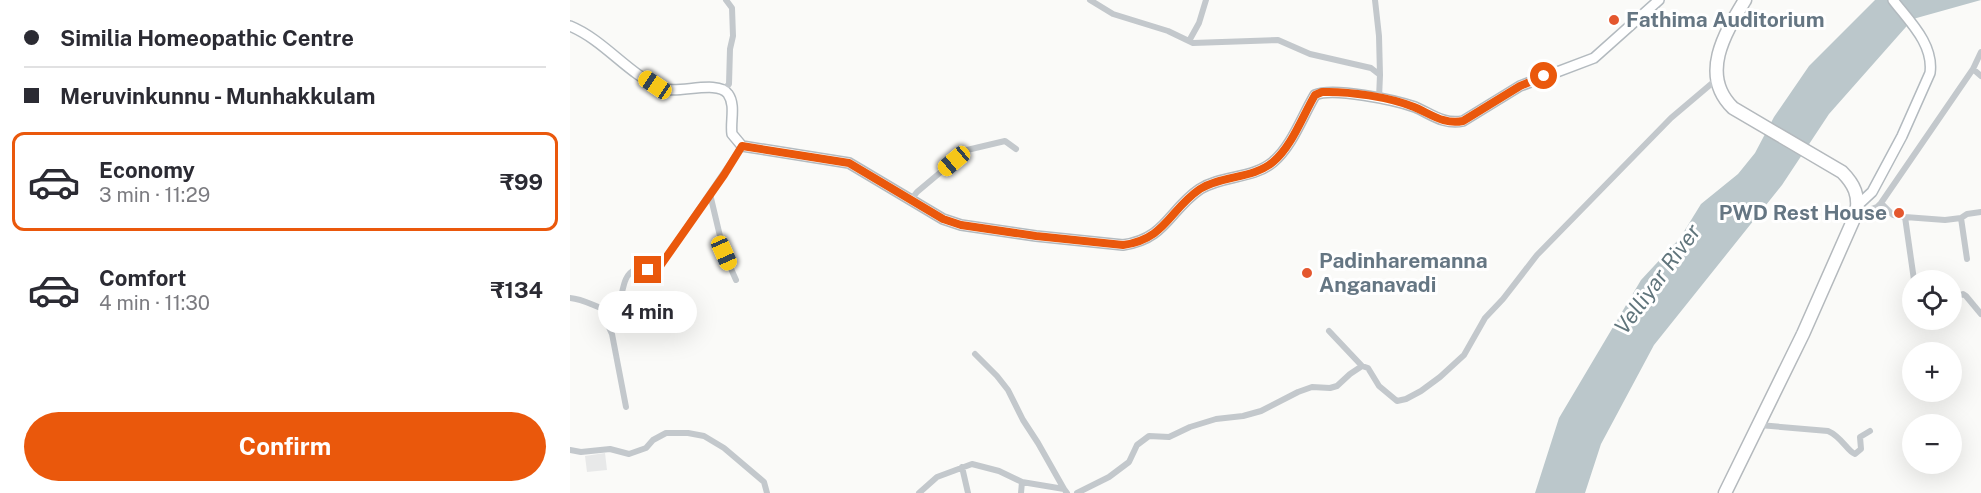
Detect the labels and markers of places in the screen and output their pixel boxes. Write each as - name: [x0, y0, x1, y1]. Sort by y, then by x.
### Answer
- place label: Fathima Auditorium: [1626, 7, 1824, 32]
- marker: Fathima Auditorium: [1607, 13, 1621, 27]
- place label: PWD Rest House: [1719, 200, 1887, 225]
- marker: PWD Rest House: [1892, 206, 1906, 220]
- place label: Padinharemanna Anganavadi: [1319, 248, 1488, 297]
- marker: Padinharemanna Anganavadi: [1300, 266, 1314, 280]

